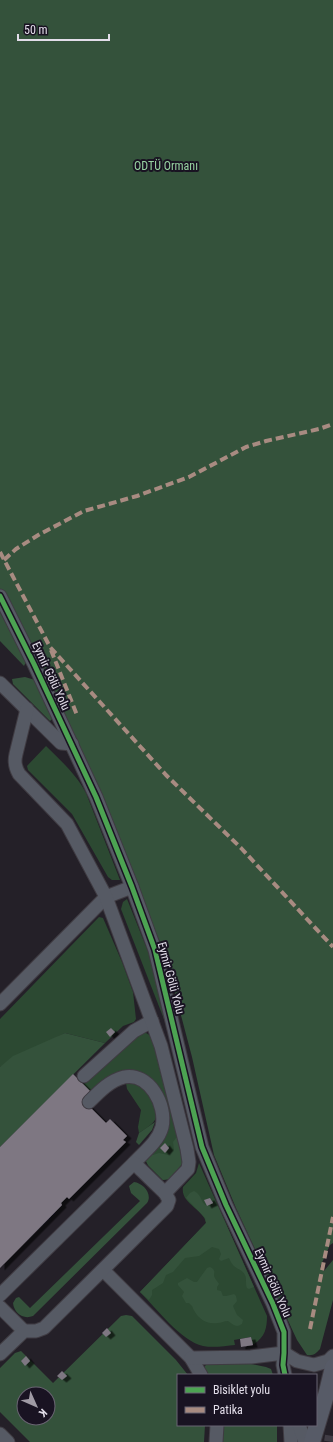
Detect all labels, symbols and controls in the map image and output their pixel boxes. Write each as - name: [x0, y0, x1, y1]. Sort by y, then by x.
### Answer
- scale bar: [18, 16, 109, 42]
- text: 50 m: [24, 23, 48, 37]
- park label: ODTÜ Ormanı: [134, 158, 198, 173]
- street label: Eymir Gölü Yolu: [29, 640, 73, 713]
- street label: Eymir Gölü Yolu: [155, 940, 187, 1016]
- street label: Eymir Gölü Yolu: [252, 1246, 295, 1320]
- legend: [177, 1374, 317, 1426]
- text: Bisiklet yolu: [213, 1383, 270, 1397]
- north arrow: [16, 1386, 56, 1426]
- text: Patika: [213, 1403, 243, 1417]
- text: K: [35, 1406, 49, 1420]

